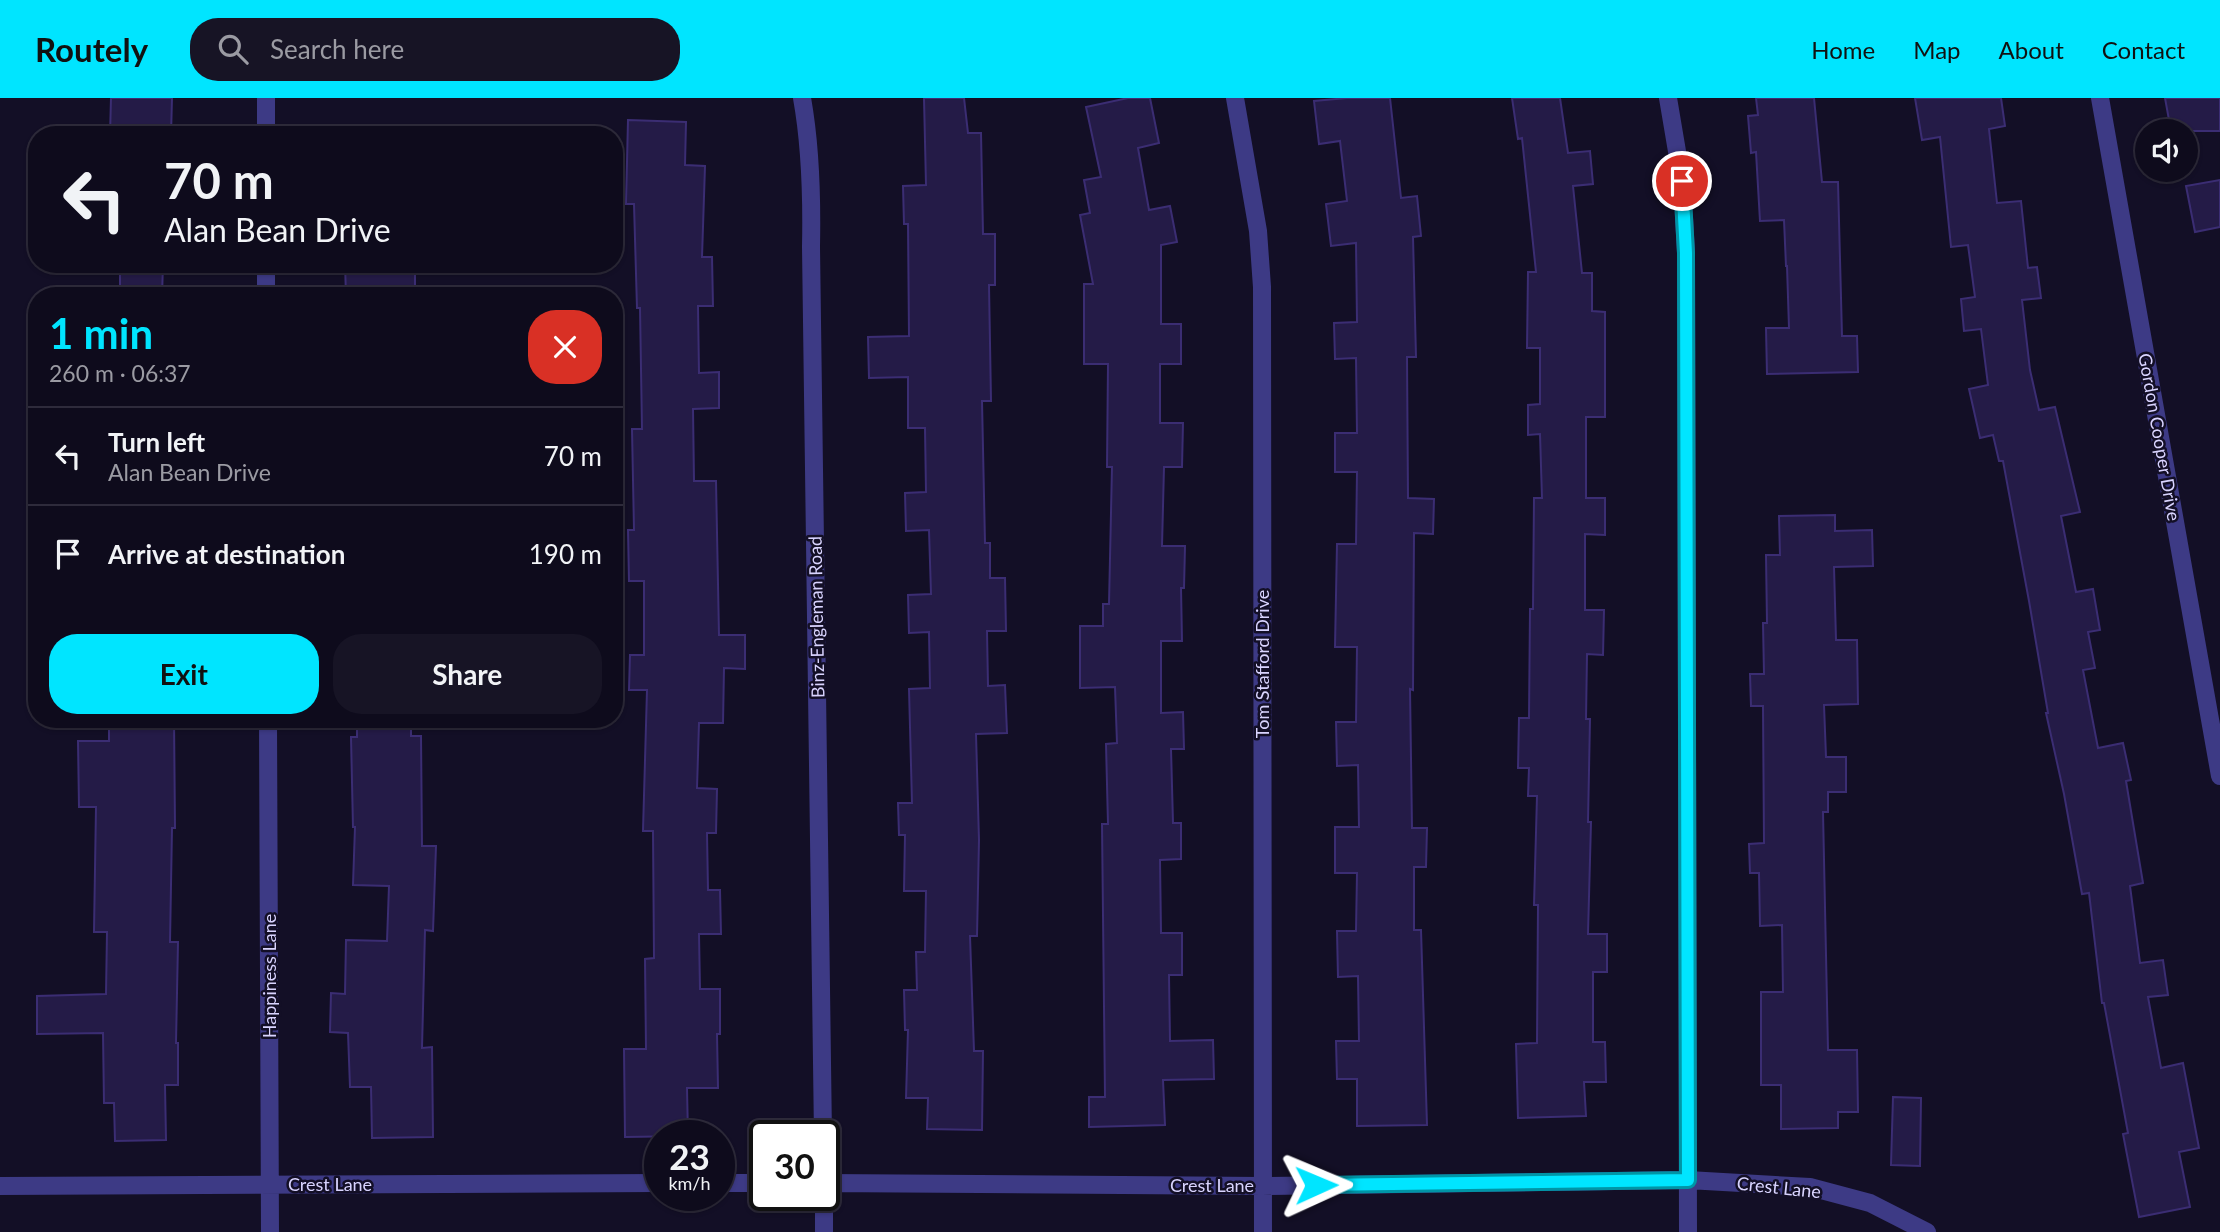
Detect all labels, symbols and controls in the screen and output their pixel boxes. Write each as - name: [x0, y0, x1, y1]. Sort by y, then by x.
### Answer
- search box: [190, 18, 680, 81]
- text: Routely: [35, 29, 148, 69]
- icon: search: [214, 30, 252, 68]
- text: Search here: [270, 33, 404, 65]
- text: Home: [1811, 35, 1875, 64]
- text: Map: [1913, 35, 1961, 64]
- text: About: [1999, 35, 2064, 64]
- text: Contact: [2102, 35, 2185, 64]
- map controls: [2135, 119, 2198, 182]
- button: sound: [2135, 119, 2198, 182]
- text: 70 m: [164, 151, 274, 209]
- pin: [1652, 151, 1712, 211]
- icon: left: [49, 154, 140, 245]
- icon: arrive: [1663, 162, 1701, 200]
- text: Alan Bean Drive: [164, 210, 391, 249]
- text: 1 min: [49, 308, 153, 358]
- button: close: [528, 310, 602, 384]
- street label: Gordon Cooper Drive: [2134, 351, 2186, 523]
- text: 260 m · 06:37: [49, 359, 191, 387]
- text: Turn left: [108, 426, 205, 458]
- icon: left: [49, 437, 87, 475]
- text: 70 m: [544, 440, 602, 472]
- text: Alan Bean Drive: [108, 458, 271, 486]
- icon: arrive: [49, 535, 87, 573]
- street label: Binz-Engleman Road: [804, 536, 828, 698]
- text: Arrive at destination: [108, 538, 345, 570]
- text: 190 m: [529, 538, 602, 570]
- street label: Tom Stafford Drive: [1251, 590, 1273, 738]
- button: Exit: [49, 634, 319, 714]
- button: Share: [333, 634, 602, 714]
- street label: Happiness Lane: [258, 914, 280, 1038]
- speed limit sign: 30: [749, 1120, 840, 1211]
- text: 23: [669, 1135, 710, 1177]
- position arrow: [1279, 1148, 1353, 1222]
- text: km/h: [668, 1172, 711, 1194]
- street label: Crest Lane: [1736, 1172, 1822, 1202]
- street label: Crest Lane: [288, 1173, 372, 1195]
- street label: Crest Lane: [1170, 1174, 1254, 1196]

